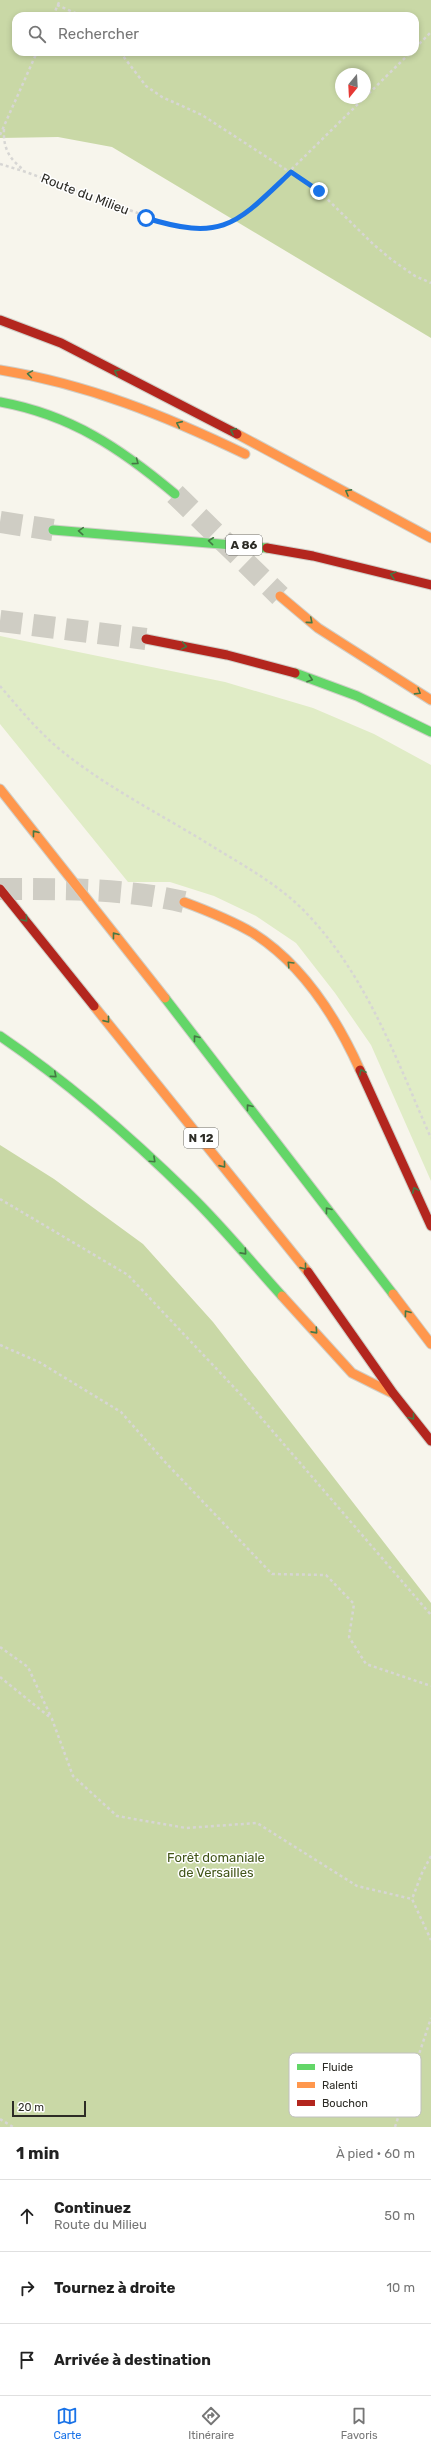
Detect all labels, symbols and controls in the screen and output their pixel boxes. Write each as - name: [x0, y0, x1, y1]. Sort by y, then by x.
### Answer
- search box: [12, 12, 419, 56]
- icon: search: [26, 23, 48, 45]
- text: Rechercher: [58, 25, 139, 43]
- north arrow: [335, 68, 371, 104]
- street label: Route du Milieu: [39, 170, 131, 218]
- route end: [310, 182, 328, 200]
- route start: [137, 209, 155, 227]
- one-way arrow: [114, 369, 122, 377]
- one-way arrow: [27, 370, 33, 379]
- one-way arrow: [176, 421, 184, 429]
- one-way arrow: [230, 429, 237, 436]
- one-way arrow: [132, 457, 139, 464]
- one-way arrow: [345, 490, 352, 497]
- one-way arrow: [78, 527, 84, 536]
- road number: A 86: [226, 535, 262, 555]
- one-way arrow: [207, 537, 214, 546]
- one-way arrow: [390, 571, 397, 579]
- one-way arrow: [305, 616, 312, 623]
- one-way arrow: [181, 642, 187, 650]
- one-way arrow: [306, 674, 313, 683]
- one-way arrow: [414, 687, 421, 694]
- one-way arrow: [32, 831, 39, 838]
- one-way arrow: [20, 915, 27, 922]
- one-way arrow: [113, 933, 120, 940]
- one-way arrow: [287, 961, 295, 969]
- one-way arrow: [102, 1015, 109, 1022]
- one-way arrow: [193, 1035, 200, 1042]
- one-way arrow: [359, 1068, 367, 1076]
- one-way arrow: [49, 1071, 57, 1078]
- one-way arrow: [247, 1104, 254, 1111]
- road number: N 12: [184, 1128, 218, 1148]
- one-way arrow: [148, 1155, 155, 1162]
- one-way arrow: [218, 1161, 225, 1168]
- one-way arrow: [412, 1187, 420, 1195]
- one-way arrow: [325, 1207, 333, 1214]
- one-way arrow: [239, 1247, 247, 1255]
- one-way arrow: [300, 1262, 307, 1269]
- one-way arrow: [405, 1311, 412, 1318]
- one-way arrow: [310, 1327, 317, 1334]
- one-way arrow: [407, 1413, 414, 1420]
- park label: Forêt domaniale de Versailles: [167, 1850, 265, 1880]
- legend: [289, 2053, 421, 2117]
- text: Fluide: [322, 2061, 353, 2074]
- text: Ralenti: [322, 2079, 358, 2092]
- text: Bouchon: [322, 2097, 368, 2110]
- scale bar: [12, 2099, 86, 2118]
- text: 20 m: [18, 2101, 44, 2114]
- text: 1 min: [16, 2143, 59, 2163]
- text: À pied · 60 m: [336, 2146, 415, 2161]
- text: Continuez: [54, 2199, 131, 2217]
- icon: ahead: [16, 2205, 38, 2227]
- text: 50 m: [384, 2208, 415, 2223]
- text: Route du Milieu: [54, 2217, 147, 2232]
- icon: right: [16, 2277, 38, 2299]
- text: Tournez à droite: [54, 2279, 175, 2297]
- text: 10 m: [386, 2280, 415, 2295]
- icon: arrive: [16, 2349, 38, 2371]
- text: Arrivée à destination: [54, 2351, 211, 2369]
- tab: Carte: [53, 2405, 81, 2442]
- tab: Itinéraire: [188, 2405, 234, 2442]
- tab: Favoris: [341, 2405, 378, 2442]

